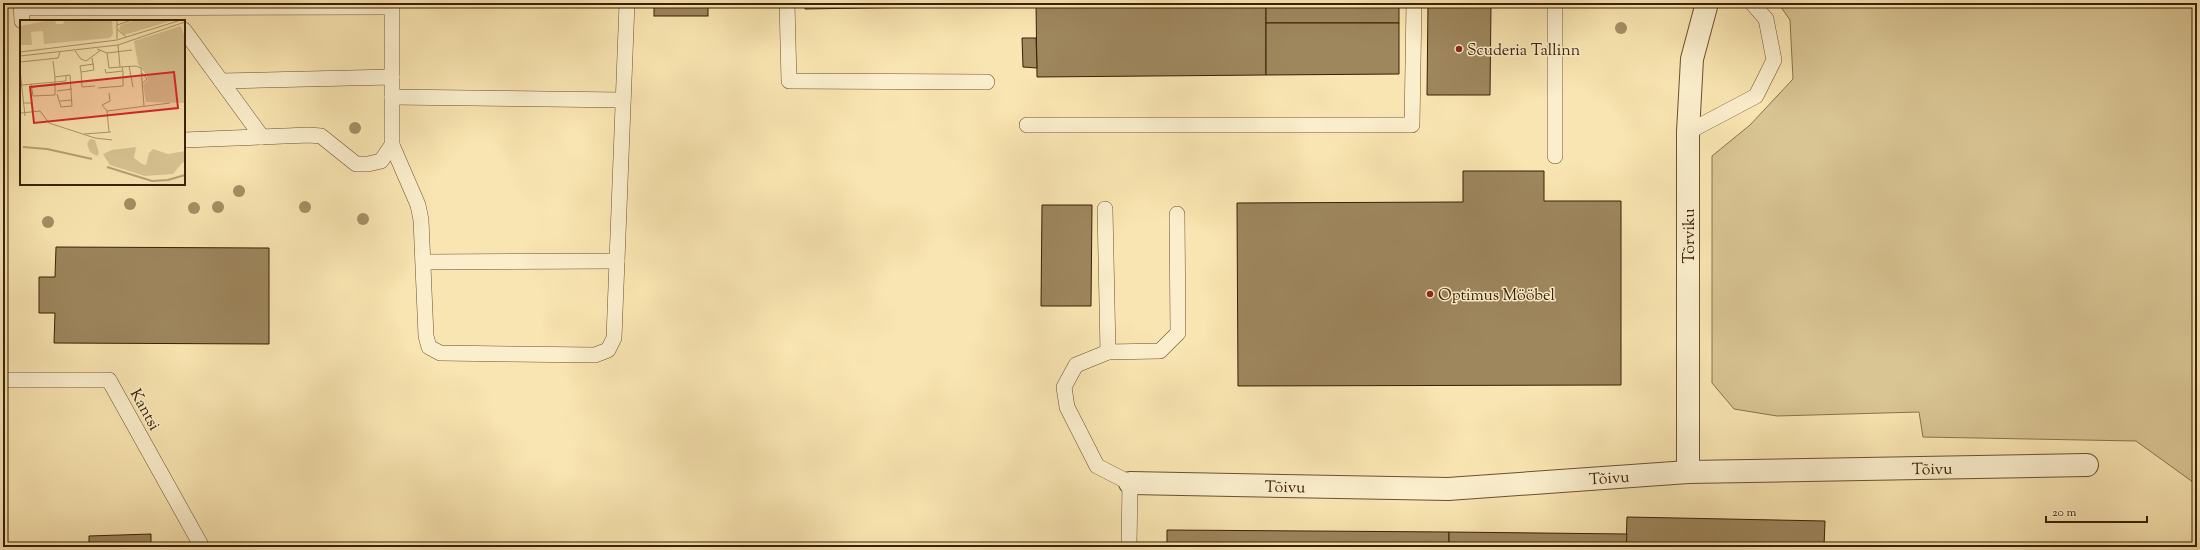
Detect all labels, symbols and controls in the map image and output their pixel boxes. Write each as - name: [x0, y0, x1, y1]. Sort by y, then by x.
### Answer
- inset map: [20, 20, 185, 185]
- place label: Scuderia Tallinn: [1467, 40, 1581, 63]
- marker: Scuderia Tallinn: [1454, 44, 1464, 54]
- street label: Tõrviku: [1679, 208, 1702, 264]
- place label: Optimus Mööbel: [1438, 285, 1555, 308]
- marker: Optimus Mööbel: [1425, 289, 1435, 299]
- street label: Kantsi: [123, 385, 165, 436]
- street label: Tõivu: [1912, 459, 1953, 482]
- street label: Tõivu: [1588, 467, 1630, 492]
- street label: Tõivu: [1264, 477, 1305, 500]
- scale bar: [2046, 498, 2147, 524]
- text: 20 m: [2052, 504, 2077, 522]

